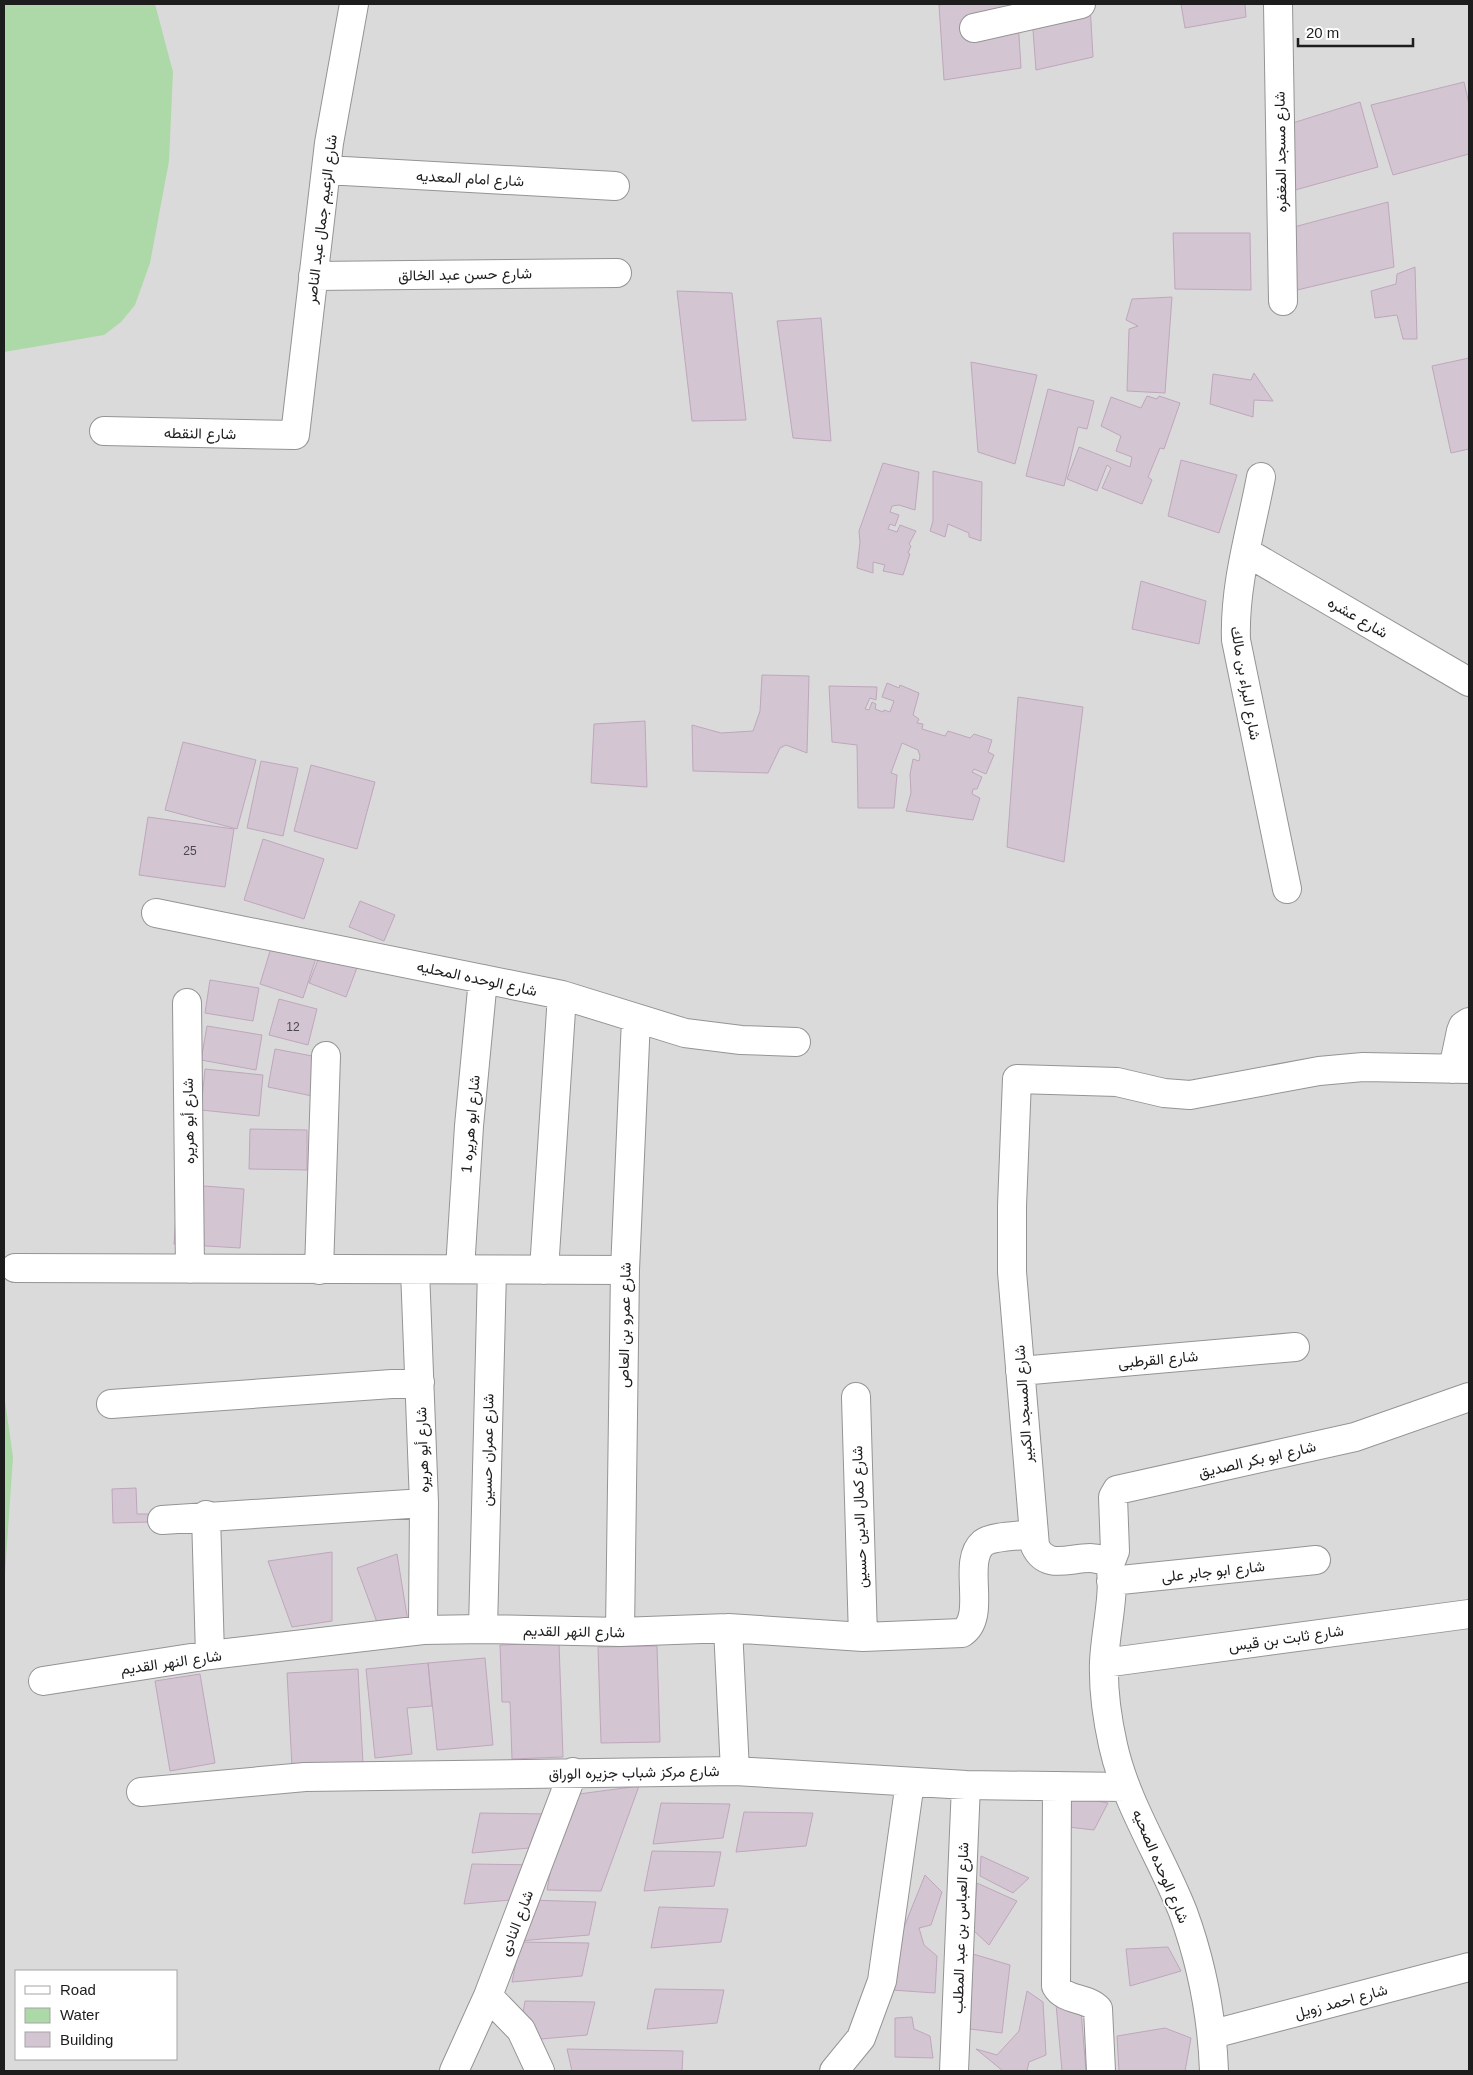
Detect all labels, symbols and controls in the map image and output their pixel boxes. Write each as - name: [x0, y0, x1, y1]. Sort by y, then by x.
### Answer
- scale bar: [1298, 15, 1413, 47]
- text: 20 m: [1306, 24, 1339, 41]
- street label: شارع مسجد المغفره: [1270, 91, 1293, 213]
- street label: شارع الزعيم جمال عبد الناصر: [302, 133, 343, 306]
- street label: شارع امام المعديه: [415, 167, 525, 192]
- street label: شارع حسن عبد الخالق: [398, 264, 532, 287]
- street label: شارع النقطه: [164, 424, 237, 445]
- street label: شارع عشره: [1323, 593, 1391, 644]
- street label: شارع البراء بن مالك: [1225, 625, 1264, 742]
- house number: 25: [183, 844, 197, 858]
- street label: شارع الوحده المحليه: [415, 957, 539, 1002]
- house number: 12: [286, 1020, 300, 1034]
- street label: شارع ابو هريره 1: [457, 1074, 486, 1174]
- street label: شارع أبو هريره: [179, 1078, 200, 1164]
- street label: شارع عمرو بن العاص: [614, 1262, 637, 1388]
- street label: شارع المسجد الكبير: [1010, 1344, 1039, 1465]
- street label: شارع القرطبى: [1117, 1347, 1199, 1374]
- street label: شارع عمران حسين: [478, 1393, 499, 1507]
- street label: شارع أبو هريره: [412, 1406, 435, 1493]
- street label: شارع ابو بكر الصديق: [1197, 1437, 1318, 1484]
- street label: شارع كمال الدين حسين: [848, 1445, 873, 1589]
- street label: شارع ابو جابر على: [1161, 1557, 1266, 1588]
- street label: شارع ثابت بن قيس: [1227, 1621, 1345, 1657]
- street label: شارع النهر القديم: [523, 1622, 625, 1643]
- street label: شارع النهر القديم: [119, 1646, 223, 1680]
- street label: شارع مركز شباب جزيره الوراق: [548, 1762, 720, 1785]
- street label: شارع الوحده الصحيه: [1127, 1806, 1193, 1927]
- street label: شارع العباس بن عبد المطلب: [949, 1842, 974, 2014]
- street label: شارع النادى: [496, 1888, 539, 1959]
- legend: [15, 1970, 178, 2060]
- street label: شارع احمد زويل: [1293, 1980, 1390, 2024]
- text: Road: [60, 1981, 96, 1998]
- text: Water: [60, 2006, 99, 2023]
- text: Building: [60, 2031, 113, 2048]

